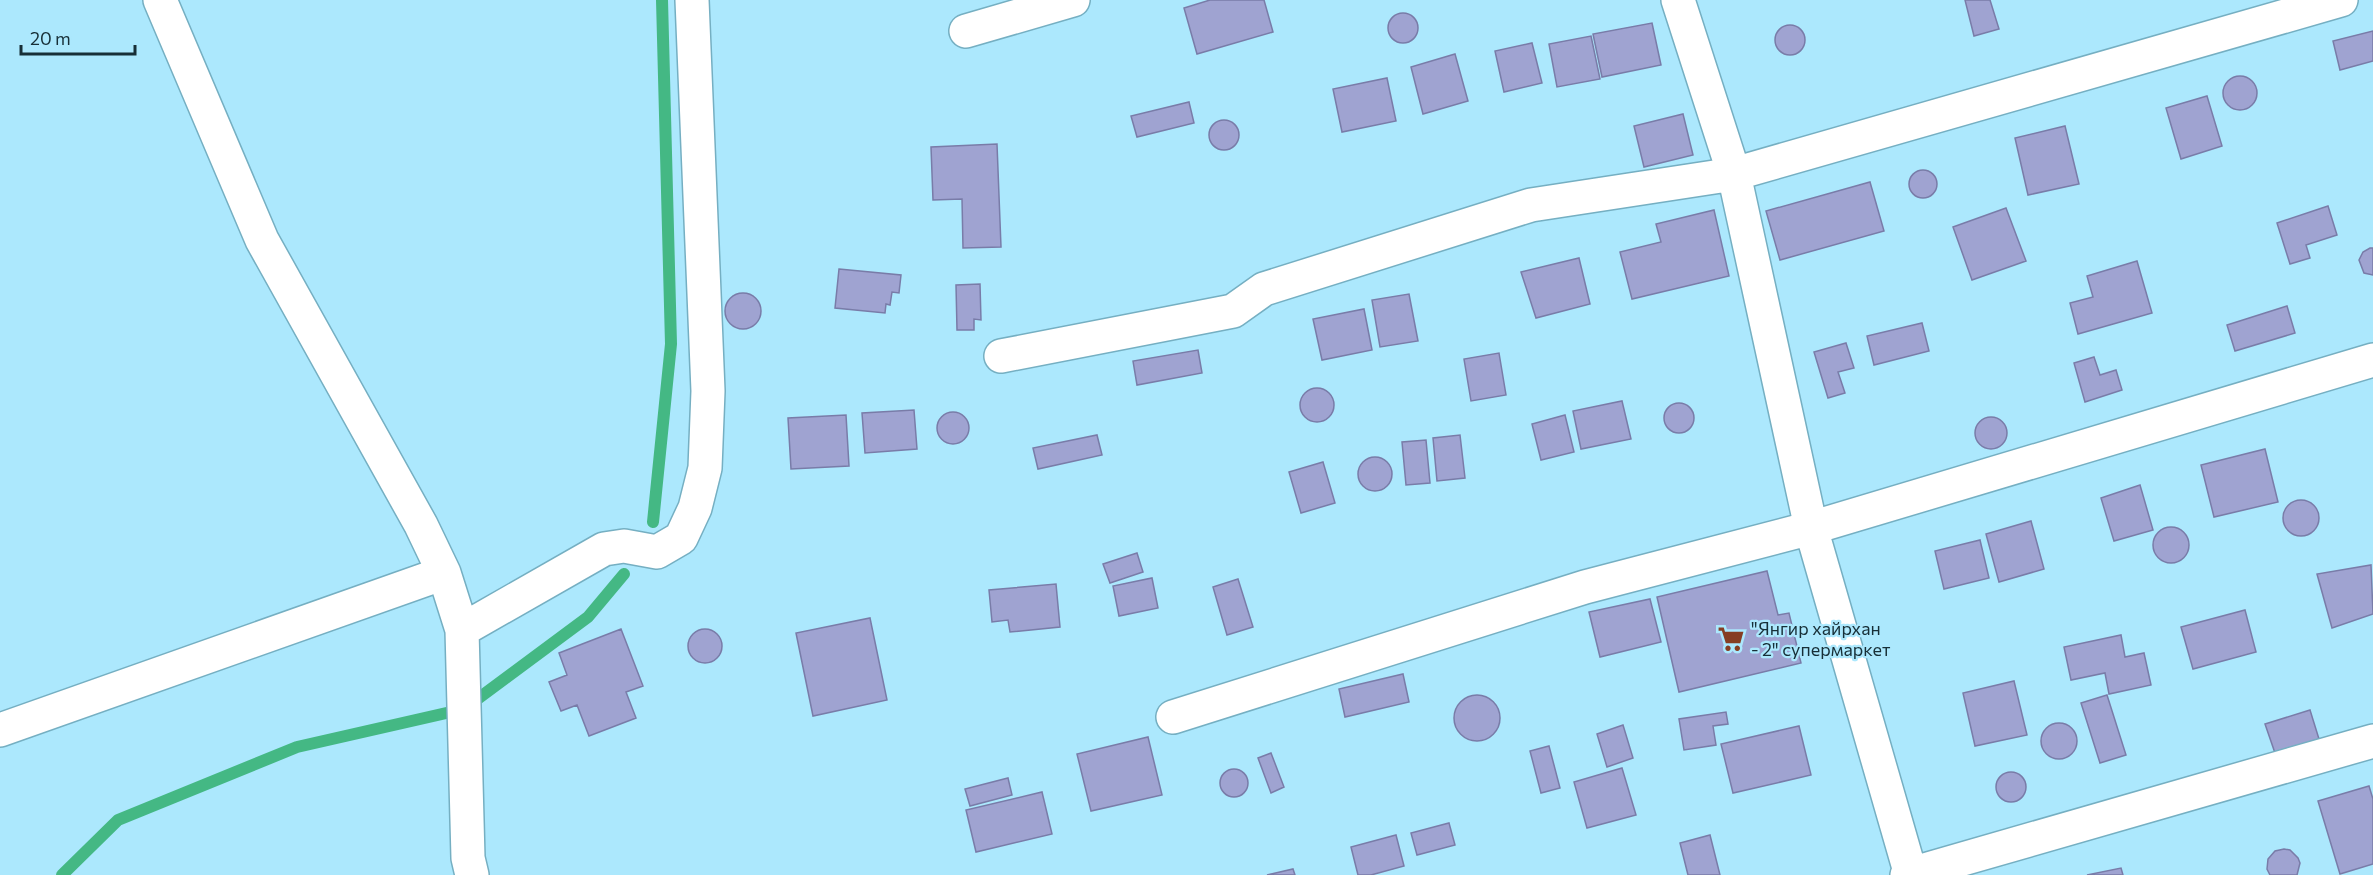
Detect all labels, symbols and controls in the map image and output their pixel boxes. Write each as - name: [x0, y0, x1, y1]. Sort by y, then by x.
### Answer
- scale bar: [21, 18, 135, 56]
- text: 20 m: [30, 27, 71, 49]
- place label: "Янгир хайрхан - 2" супермаркет: [1751, 617, 1891, 660]
- supermarket icon: "Янгир хайрхан - 2" супермаркет: [1716, 624, 1746, 654]

